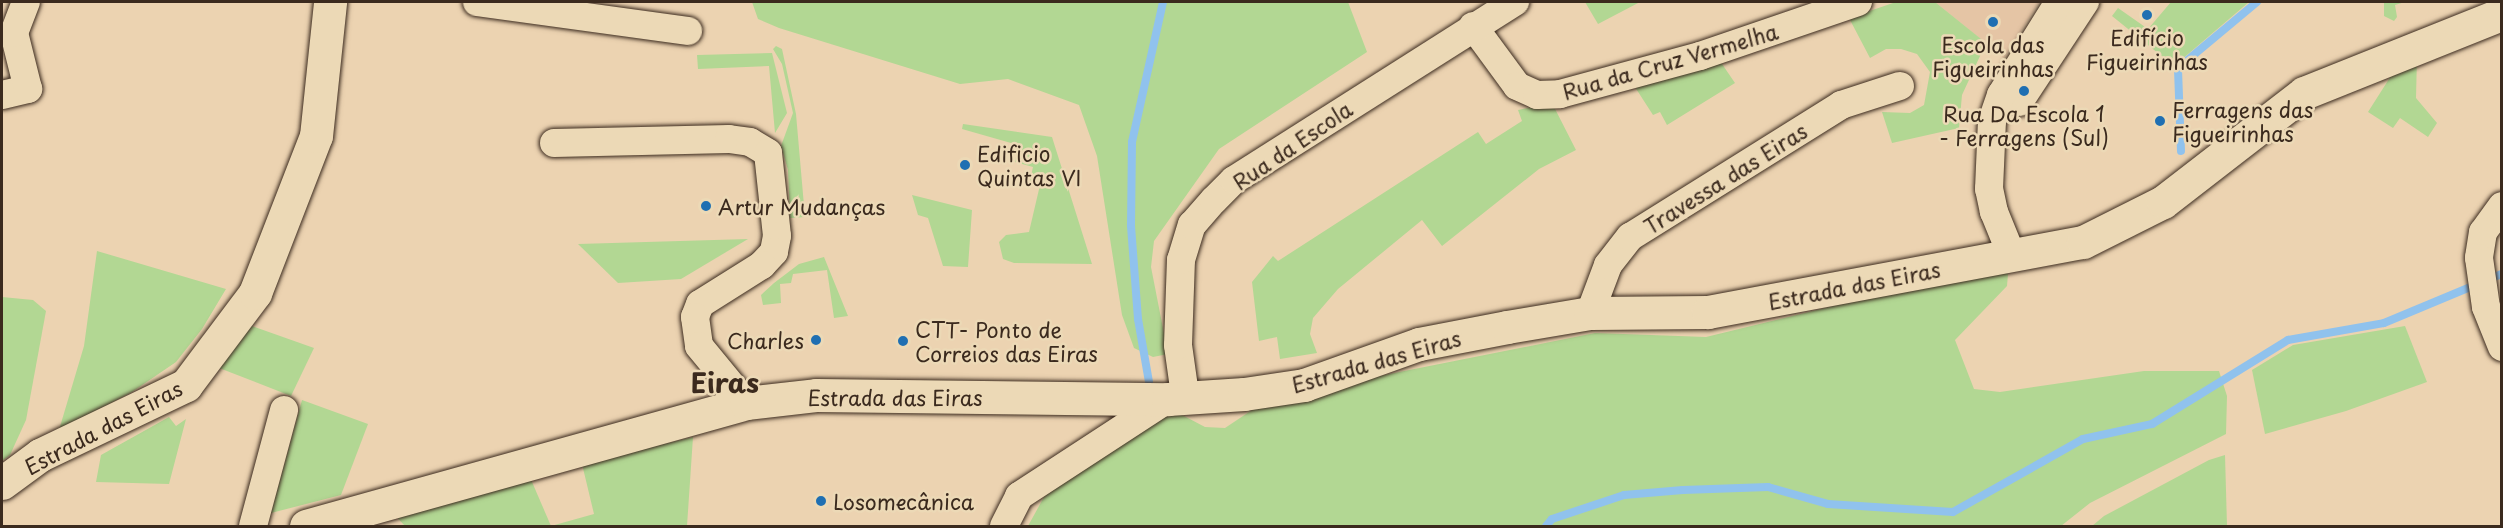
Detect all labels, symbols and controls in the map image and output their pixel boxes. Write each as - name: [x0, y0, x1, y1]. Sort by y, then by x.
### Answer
- marker: Edifício Figueirinhas: [2140, 8, 2154, 22]
- marker: Escola das Figueirinhas: [1986, 15, 2000, 29]
- street label: Rua da Cruz Vermelha: [1558, 18, 1782, 104]
- place label: Edifício Figueirinhas: [2086, 24, 2208, 74]
- place label: Escola das Figueirinhas: [1932, 31, 2054, 81]
- marker: Rua Da Escola 1 - Ferragens (Sul): [2017, 84, 2031, 98]
- street label: Rua da Escola: [1226, 95, 1358, 195]
- place label: Ferragens das Figueirinhas: [2172, 96, 2313, 146]
- place label: Rua Da Escola 1 - Ferragens (Sul): [1939, 100, 2109, 150]
- marker: Ferragens das Figueirinhas: [2153, 114, 2167, 128]
- street label: Travessa das Eiras: [1639, 118, 1811, 238]
- place label: Edificio Quintas VI: [977, 140, 1083, 190]
- marker: Edificio Quintas VI: [958, 158, 972, 172]
- place label: Artur Mudanças: [718, 193, 886, 219]
- marker: Artur Mudanças: [699, 199, 713, 213]
- street label: Estrada das Eiras: [1765, 256, 1943, 314]
- place label: CTT- Ponto de Correios das Eiras: [915, 316, 1097, 366]
- street label: Estrada das Eiras: [1287, 324, 1465, 398]
- place label: Charles: [727, 327, 804, 353]
- marker: Charles: [809, 333, 823, 347]
- marker: CTT- Ponto de Correios das Eiras: [896, 334, 910, 348]
- district label: Eiras: [691, 366, 759, 398]
- street label: Estrada das Eiras: [19, 374, 187, 480]
- street label: Estrada das Eiras: [806, 384, 984, 410]
- place label: Losomecânica: [833, 488, 974, 514]
- marker: Losomecânica: [814, 494, 828, 508]

